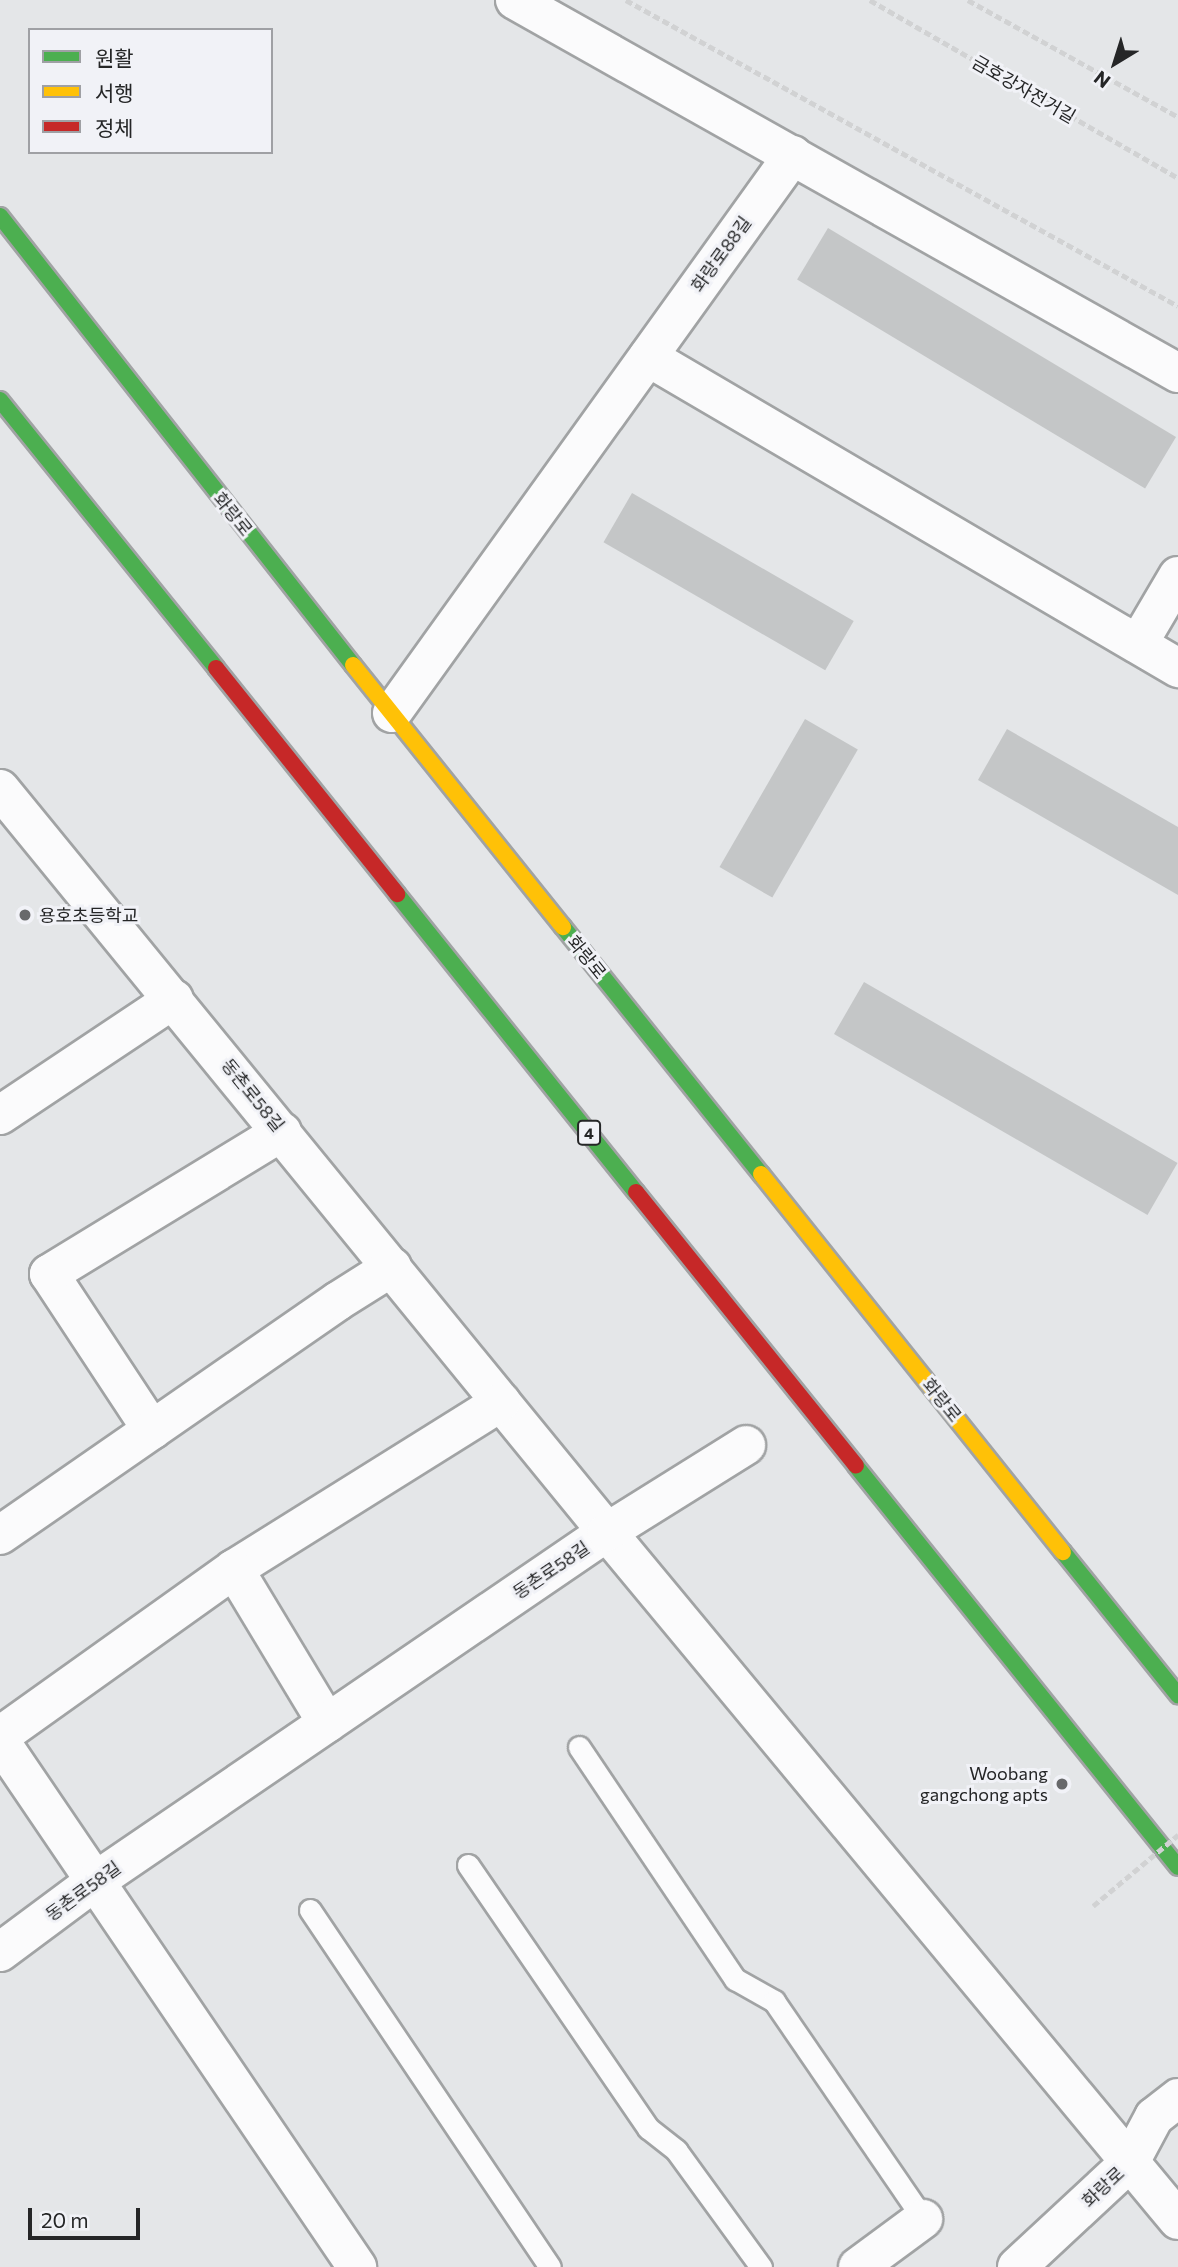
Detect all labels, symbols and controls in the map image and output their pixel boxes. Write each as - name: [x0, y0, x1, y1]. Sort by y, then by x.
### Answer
- legend: [28, 28, 273, 154]
- north arrow: [1080, 28, 1150, 98]
- text: 원활: [95, 45, 134, 70]
- street label: 금호강자전거길: [968, 51, 1080, 127]
- text: N: [1089, 66, 1114, 93]
- text: 서행: [95, 80, 134, 105]
- text: 정체: [95, 115, 134, 140]
- street label: 화랑로88길: [686, 212, 756, 296]
- street label: 화랑로: [209, 488, 257, 540]
- place label: 용호초등학교: [39, 904, 138, 926]
- marker: 용호초등학교: [17, 907, 33, 923]
- street label: 화랑로: [563, 931, 611, 983]
- street label: 동촌로58길: [217, 1054, 289, 1136]
- road number: 4: [577, 1120, 601, 1146]
- street label: 화랑로: [918, 1374, 966, 1426]
- street label: 동촌로58길: [509, 1537, 593, 1603]
- place label: Woobang gangchong apts: [920, 1763, 1048, 1806]
- marker: Woobang gangchong apts: [1054, 1776, 1070, 1792]
- street label: 동촌로58길: [41, 1857, 125, 1925]
- street label: 화랑로: [1077, 2162, 1129, 2212]
- scale bar: [32, 2194, 144, 2238]
- text: 20 m: [41, 2207, 89, 2232]

